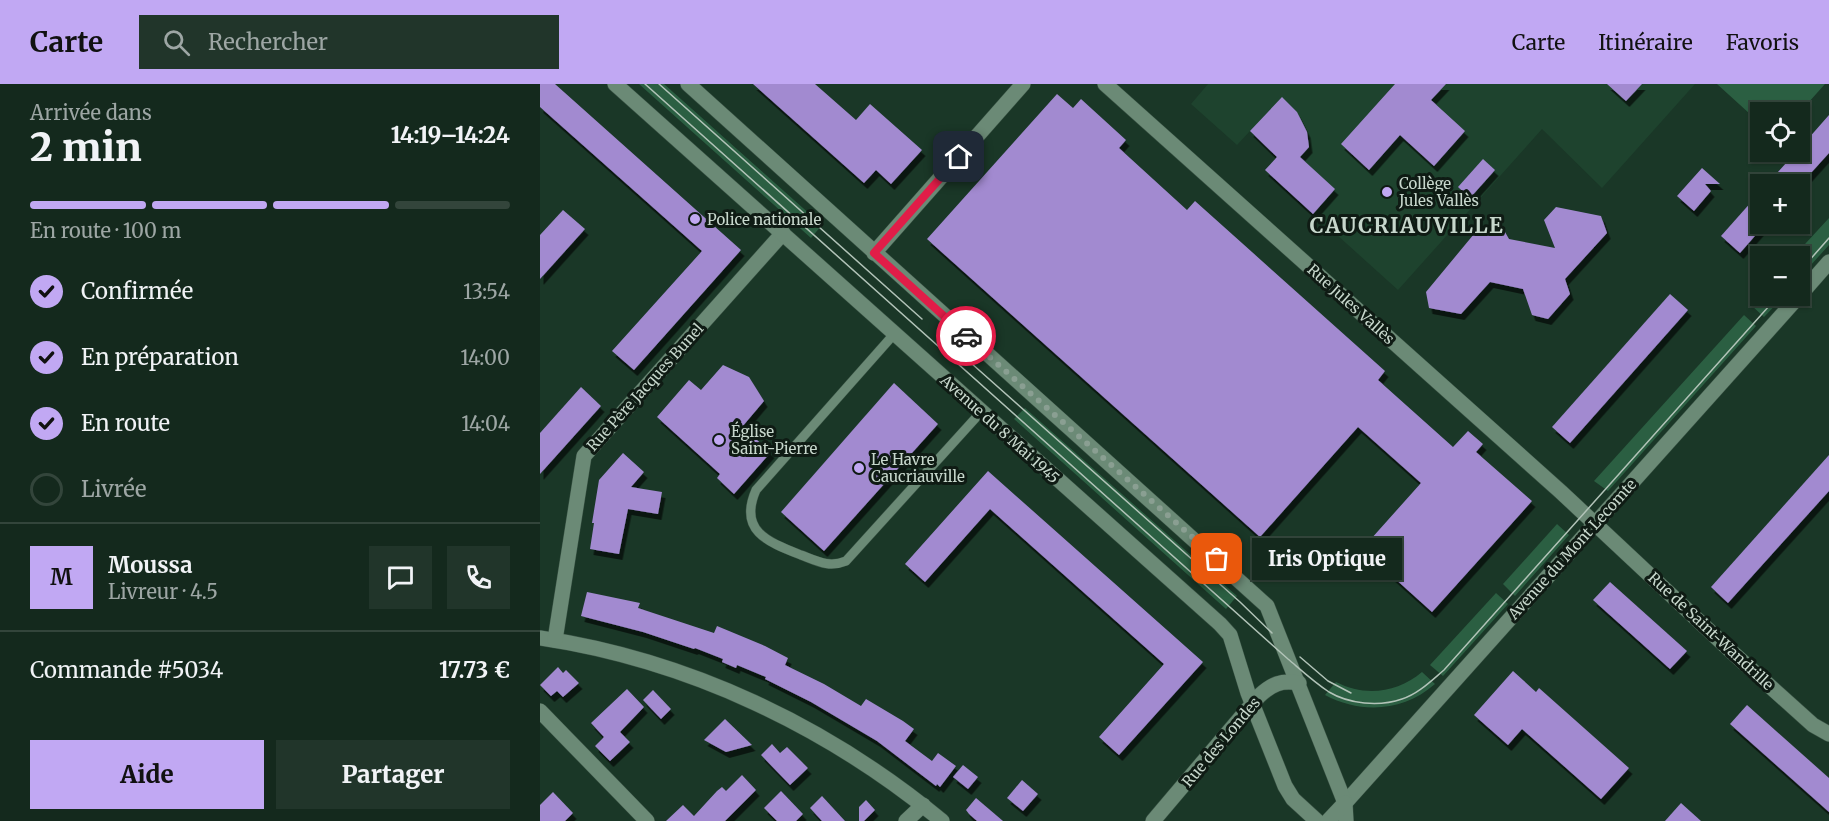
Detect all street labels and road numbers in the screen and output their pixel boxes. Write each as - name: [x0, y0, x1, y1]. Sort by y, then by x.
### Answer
- street label: Rue Jules Vallès: [1303, 260, 1399, 348]
- street label: Rue Père Jacques Bunel: [583, 319, 708, 455]
- street label: Avenue du 8 Mai 1945: [936, 370, 1063, 487]
- street label: Avenue du Mont Lecomte: [1503, 475, 1640, 624]
- street label: Rue de Saint-Wandrille: [1644, 568, 1778, 694]
- street label: Rue des Londes: [1178, 693, 1264, 791]

